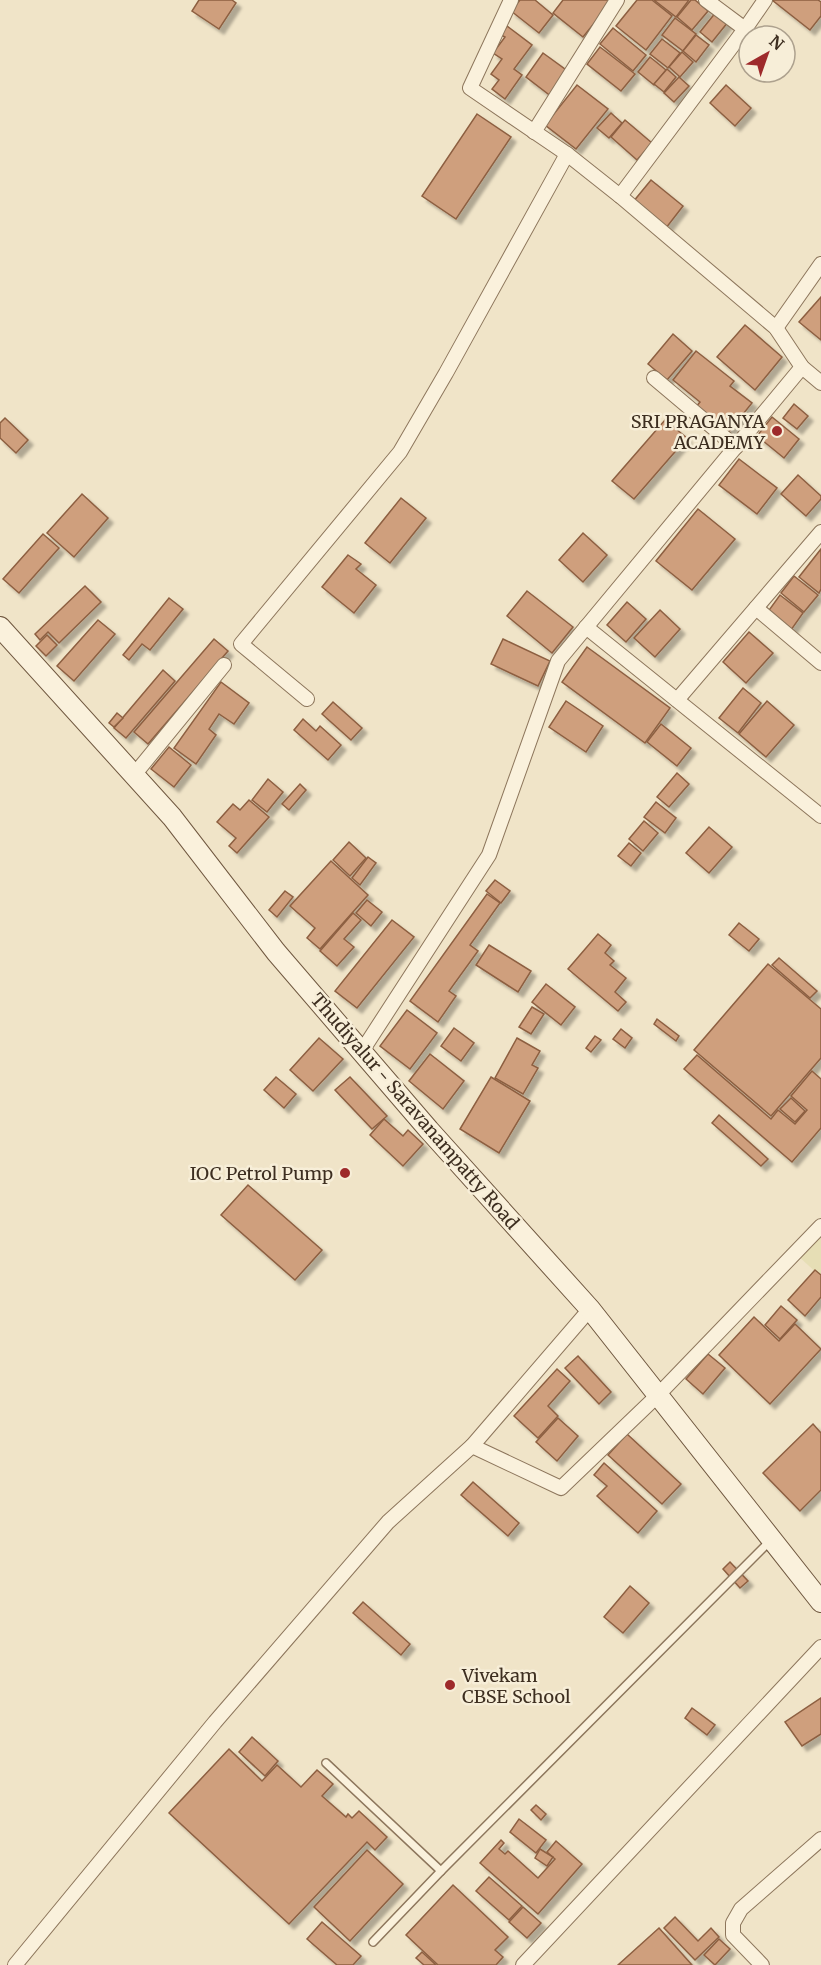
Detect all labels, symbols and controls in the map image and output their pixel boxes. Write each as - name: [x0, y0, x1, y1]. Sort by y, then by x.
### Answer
- north arrow: [737, 24, 797, 84]
- text: N: [765, 31, 788, 54]
- place label: SRI PRAGANYA ACADEMY: [631, 410, 765, 454]
- marker: SRI PRAGANYA ACADEMY: [770, 424, 784, 438]
- street label: Thudiyalur - Saravanampatty Road: [306, 988, 524, 1234]
- place label: IOC Petrol Pump: [190, 1162, 333, 1185]
- marker: IOC Petrol Pump: [338, 1166, 352, 1180]
- place label: Vivekam CBSE School: [461, 1664, 571, 1708]
- marker: Vivekam CBSE School: [443, 1678, 457, 1692]

